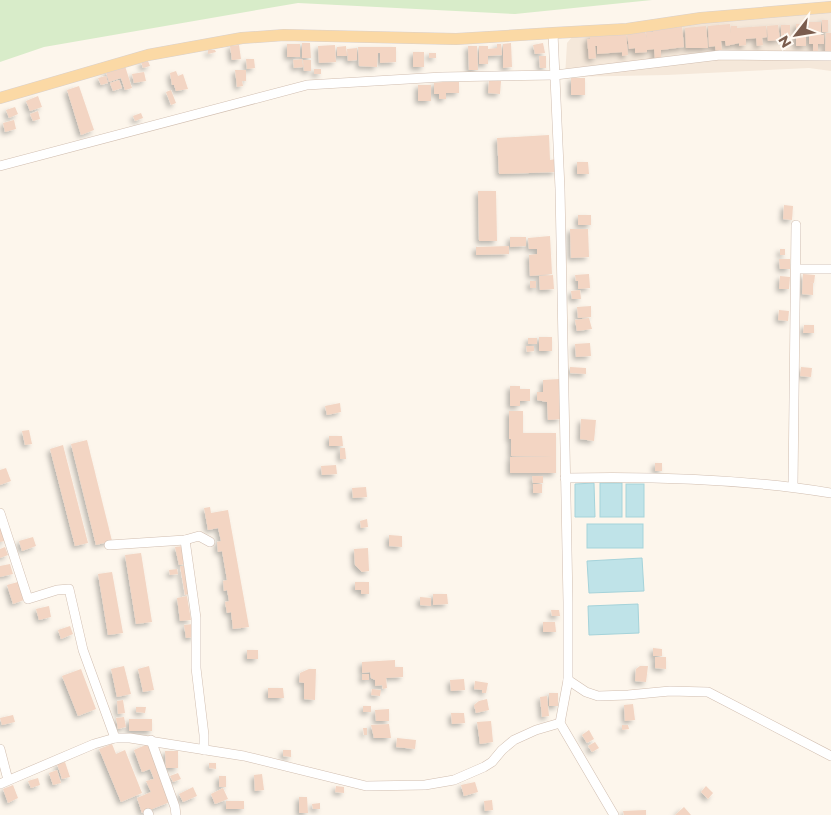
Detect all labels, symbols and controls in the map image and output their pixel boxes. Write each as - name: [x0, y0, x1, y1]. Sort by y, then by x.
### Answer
- north arrow: [771, 10, 821, 60]
- text: N: [774, 32, 795, 51]

